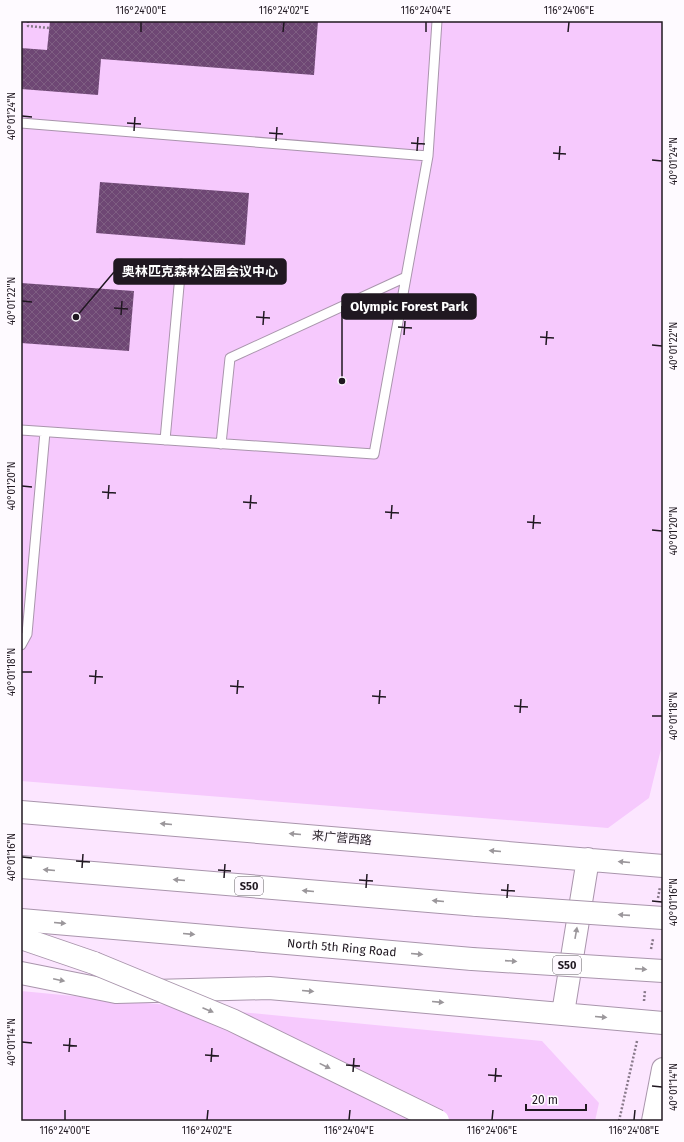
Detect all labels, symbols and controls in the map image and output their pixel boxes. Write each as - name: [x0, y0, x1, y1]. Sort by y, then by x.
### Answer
- text: 116°24'00"E: [116, 5, 166, 17]
- text: 116°24'02"E: [259, 5, 309, 17]
- text: 116°24'04"E: [401, 5, 451, 17]
- text: 116°24'06"E: [544, 5, 594, 17]
- text: 40°01'24"N: [6, 92, 18, 140]
- text: 40°01'24"N: [668, 137, 680, 185]
- callout: 奥林匹克森林公园会议中心: [114, 259, 286, 284]
- text: 奥林匹克森林公园会议中心: [122, 264, 278, 279]
- text: 40°01'22"N: [6, 277, 18, 325]
- callout: Olympic Forest Park: [342, 294, 476, 319]
- text: Olympic Forest Park: [350, 299, 469, 314]
- text: 40°01'22"N: [668, 322, 680, 370]
- text: 40°01'20"N: [6, 461, 18, 511]
- text: 40°01'20"N: [668, 506, 680, 556]
- text: 40°01'18"N: [6, 648, 18, 696]
- text: 40°01'18"N: [668, 692, 680, 740]
- one-way arrow: [160, 820, 172, 827]
- street label: 来广营西路: [311, 828, 373, 848]
- one-way arrow: [289, 831, 301, 838]
- text: 40°01'16"N: [6, 833, 18, 881]
- one-way arrow: [489, 848, 501, 855]
- one-way arrow: [618, 859, 630, 866]
- one-way arrow: [43, 866, 55, 873]
- one-way arrow: [173, 877, 185, 884]
- road number: S50: [235, 877, 263, 895]
- text: 40°01'16"N: [668, 878, 680, 926]
- one-way arrow: [302, 887, 314, 894]
- one-way arrow: [432, 898, 444, 905]
- one-way arrow: [618, 912, 630, 919]
- one-way arrow: [54, 920, 66, 927]
- one-way arrow: [573, 927, 579, 939]
- one-way arrow: [183, 931, 195, 938]
- street label: North 5th Ring Road: [287, 936, 397, 959]
- one-way arrow: [411, 950, 423, 957]
- road number: S50: [553, 956, 581, 974]
- one-way arrow: [505, 958, 517, 965]
- one-way arrow: [635, 966, 647, 973]
- one-way arrow: [53, 977, 65, 983]
- one-way arrow: [302, 988, 314, 995]
- one-way arrow: [432, 999, 444, 1006]
- one-way arrow: [202, 1007, 213, 1013]
- one-way arrow: [595, 1014, 607, 1020]
- text: 40°01'14"N: [6, 1018, 18, 1066]
- one-way arrow: [319, 1063, 331, 1069]
- text: 40°01'14"N: [668, 1063, 680, 1111]
- scale bar: [526, 1086, 586, 1112]
- text: 20 m: [532, 1093, 558, 1107]
- text: 116°24'00"E: [40, 1125, 90, 1137]
- text: 116°24'02"E: [182, 1125, 232, 1137]
- text: 116°24'04"E: [324, 1125, 374, 1137]
- text: 116°24'06"E: [467, 1125, 517, 1137]
- text: 116°24'08"E: [609, 1125, 659, 1137]

